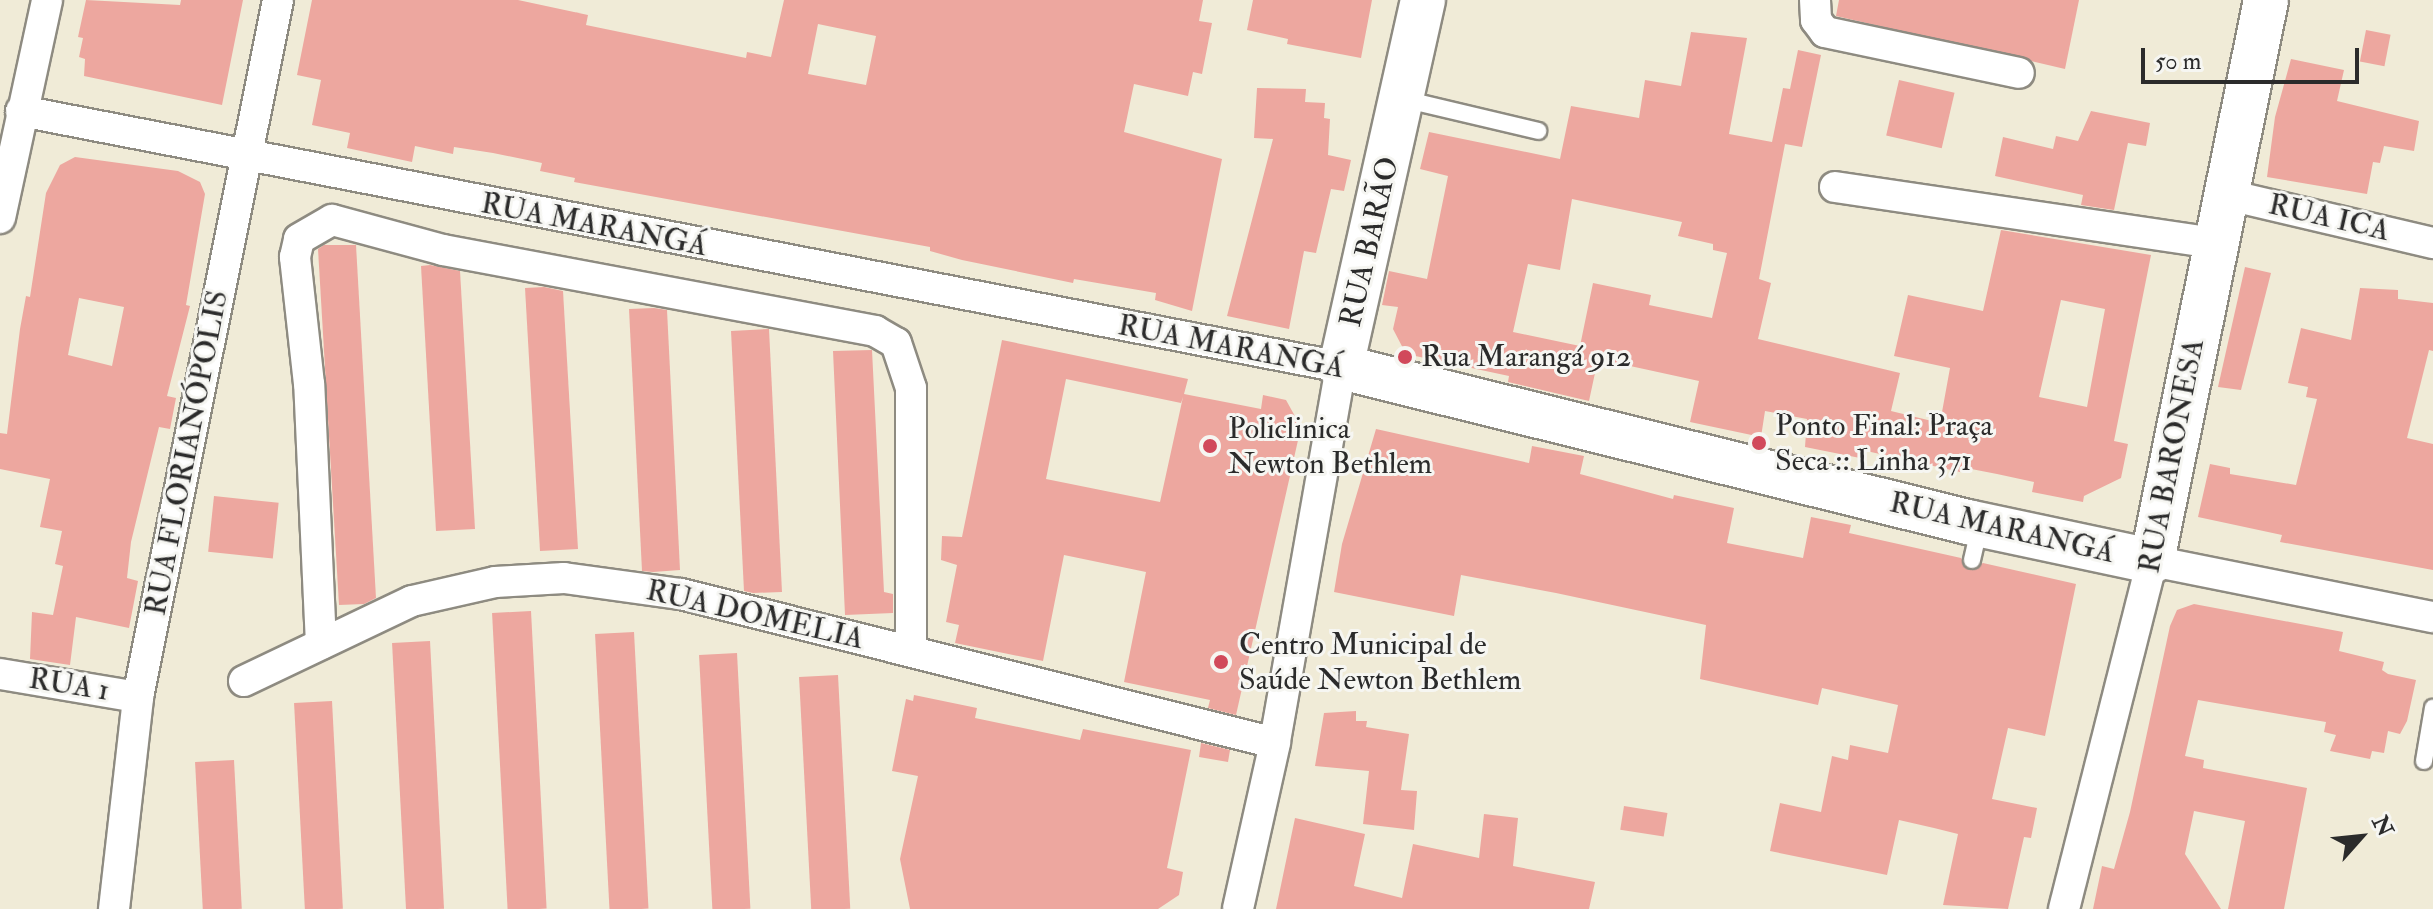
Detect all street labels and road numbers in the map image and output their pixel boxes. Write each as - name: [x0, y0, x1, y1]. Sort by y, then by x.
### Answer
- street label: RUA BARÃO: [1333, 153, 1407, 331]
- street label: RUA MARANGÁ: [478, 185, 710, 265]
- street label: RUA ICA: [2265, 187, 2393, 249]
- street label: RUA FLORIANÓPOLIS: [138, 287, 236, 619]
- street label: RUA MARANGÁ: [1115, 307, 1347, 387]
- street label: RUA BARONESA: [2132, 336, 2212, 576]
- street label: RUA MARANGÁ: [1886, 485, 2118, 571]
- street label: RUA DOMELIA: [643, 572, 867, 658]
- street label: RUA 1: [26, 661, 112, 709]

